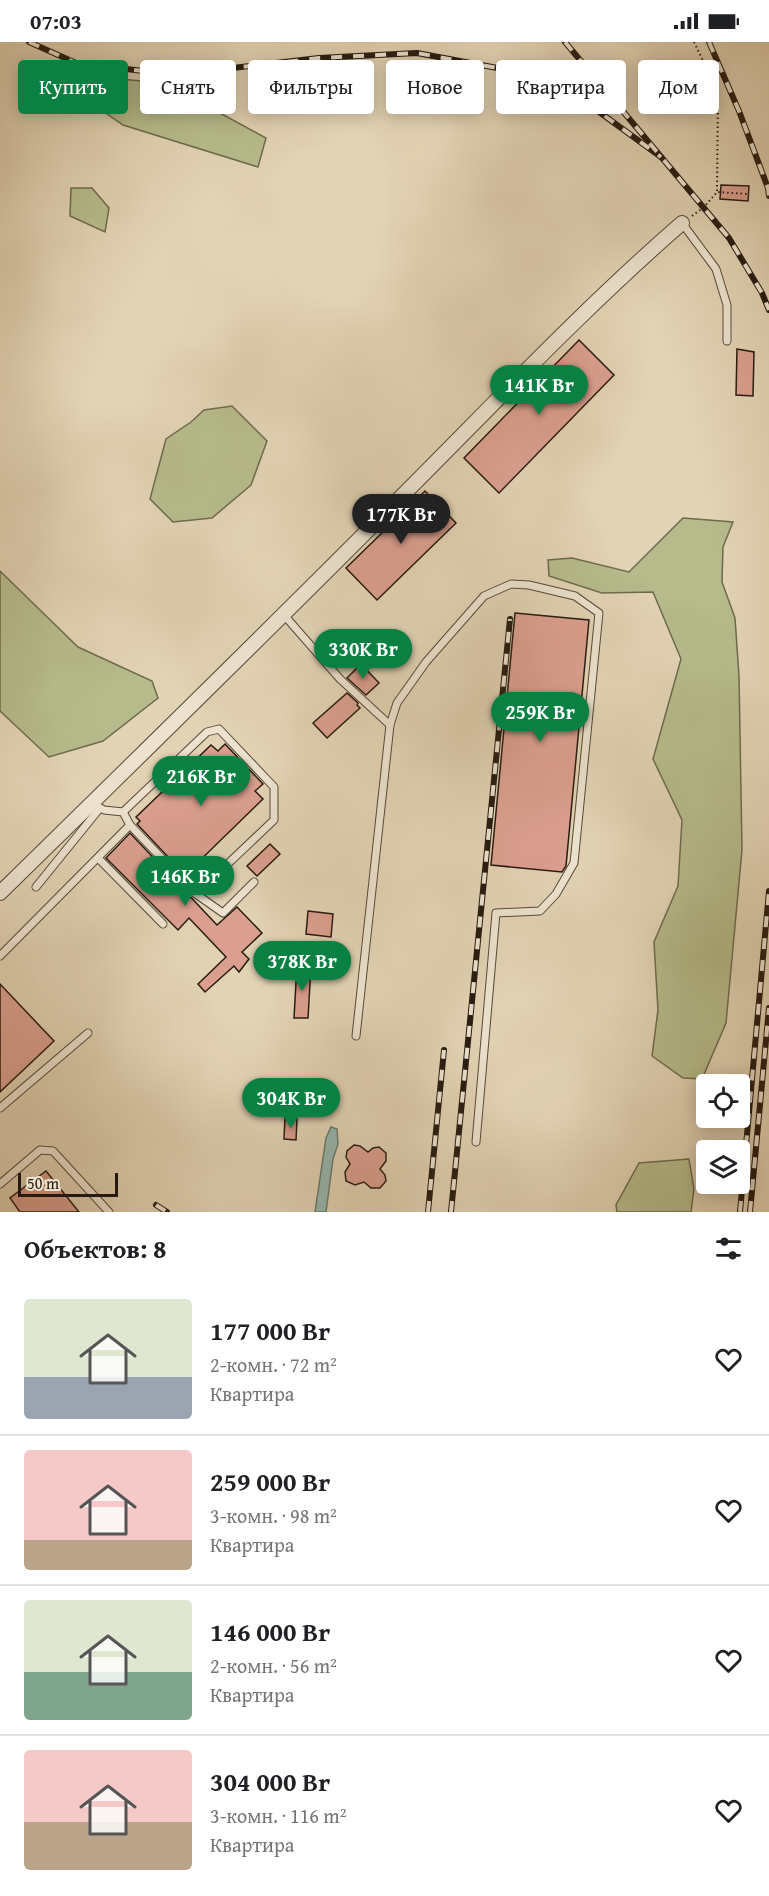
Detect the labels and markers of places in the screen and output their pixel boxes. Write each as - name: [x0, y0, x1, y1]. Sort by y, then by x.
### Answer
- pin: 141K Br: [484, 365, 594, 416]
- pin: 177K Br: [346, 494, 456, 545]
- pin: 330K Br: [308, 629, 418, 680]
- pin: 259K Br: [485, 692, 595, 743]
- pin: 216K Br: [146, 756, 256, 807]
- pin: 146K Br: [130, 856, 240, 907]
- pin: 378K Br: [247, 941, 357, 992]
- pin: 304K Br: [236, 1078, 346, 1129]

